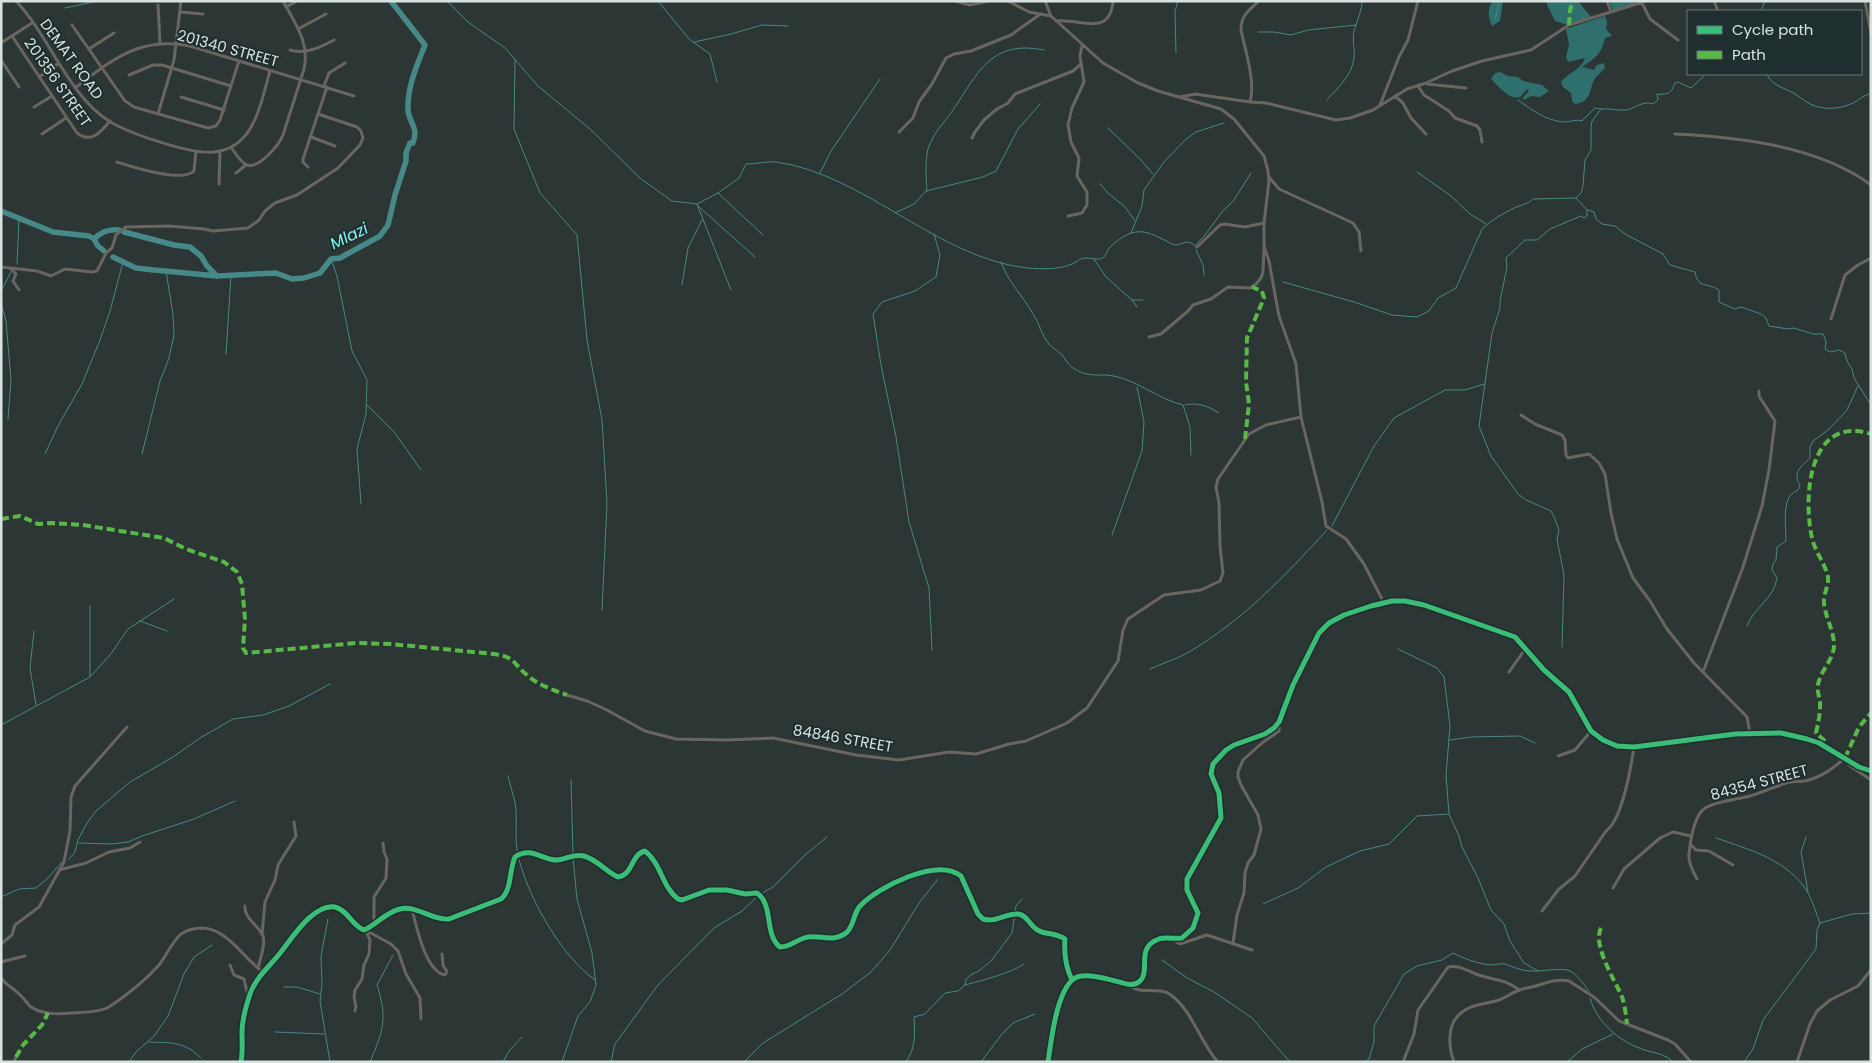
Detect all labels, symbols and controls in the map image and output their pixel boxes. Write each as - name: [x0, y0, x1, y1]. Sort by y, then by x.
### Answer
- legend: [1687, 10, 1862, 75]
- street label: DEMAT ROAD: [36, 14, 108, 104]
- text: Cycle path: [1732, 19, 1813, 40]
- street label: 201340 STREET: [175, 24, 281, 72]
- street label: 201356 STREET: [20, 33, 96, 131]
- text: Path: [1732, 44, 1766, 65]
- water label: Mlazi: [326, 216, 373, 255]
- street label: 84846 STREET: [791, 719, 895, 757]
- street label: 84354 STREET: [1708, 759, 1810, 805]

